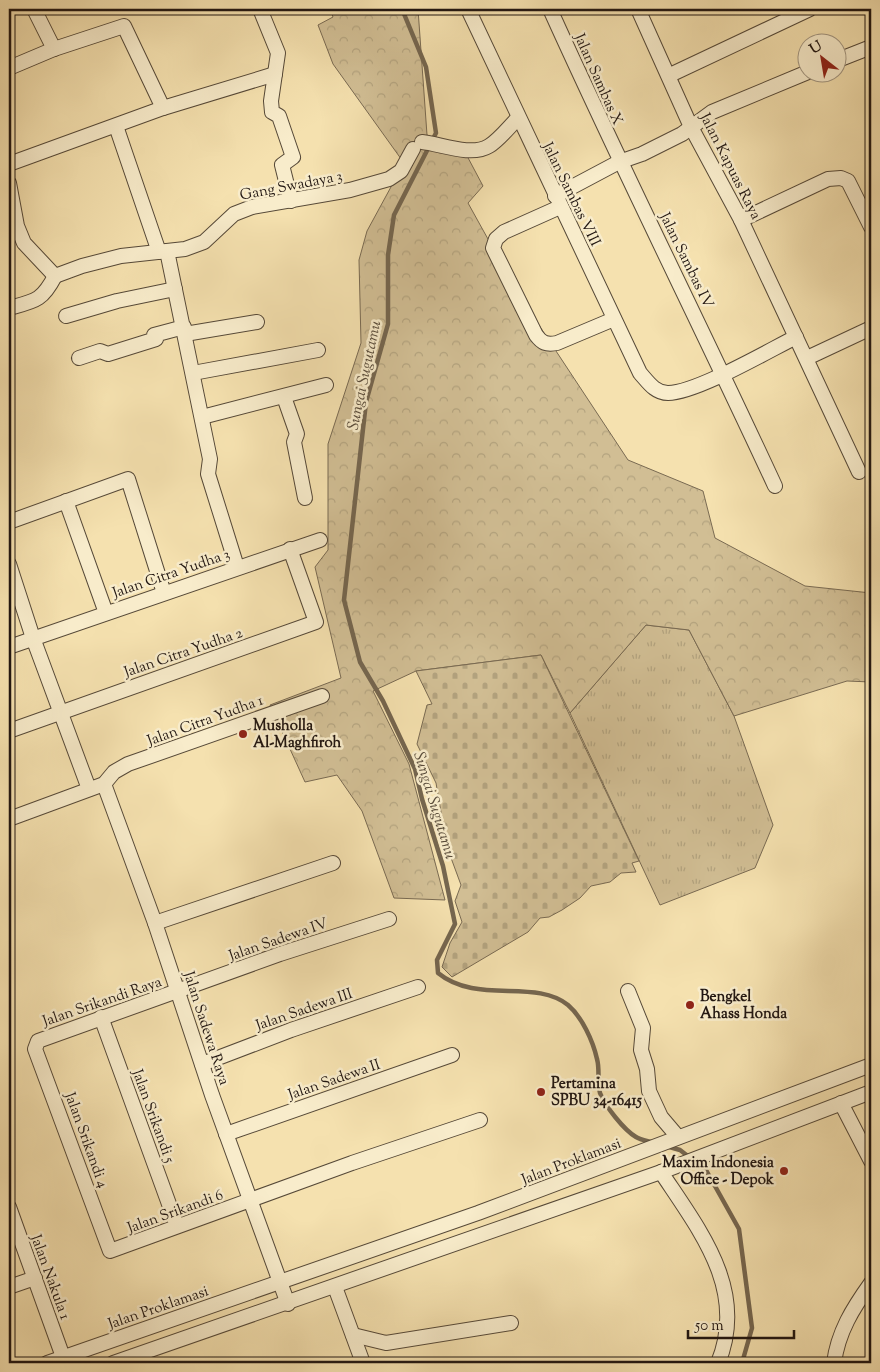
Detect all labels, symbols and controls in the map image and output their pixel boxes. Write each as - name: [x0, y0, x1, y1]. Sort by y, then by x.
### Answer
- street label: Jalan Sambas X: [568, 30, 627, 129]
- north arrow: [798, 32, 848, 82]
- text: U: [806, 37, 827, 60]
- street label: Jalan Kapuas Raya: [693, 109, 766, 224]
- street label: Jalan Sambas VIII: [536, 138, 605, 250]
- street label: Gang Swadaya 3: [238, 166, 344, 207]
- street label: Jalan Sambas IV: [653, 209, 718, 312]
- water label: Sungai Sugutamu: [343, 318, 388, 432]
- street label: Jalan Citra Yudha 3: [109, 544, 233, 605]
- street label: Jalan Citra Yudha 2: [120, 623, 246, 684]
- street label: Jalan Citra Yudha 1: [144, 691, 266, 753]
- place label: Musholla Al-Maghfiroh: [253, 716, 342, 754]
- marker: Musholla Al-Maghfiroh: [237, 728, 249, 740]
- water label: Sungai Sugutamu: [406, 749, 461, 863]
- street label: Jalan Sadewa IV: [225, 914, 331, 968]
- street label: Jalan Sadewa Raya: [177, 968, 234, 1088]
- street label: Jalan Srikandi Raya: [39, 972, 165, 1033]
- street label: Jalan Sadewa III: [252, 984, 356, 1037]
- place label: Bengkel Ahass Honda: [700, 987, 787, 1025]
- marker: Bengkel Ahass Honda: [684, 999, 696, 1011]
- street label: Jalan Sadewa II: [285, 1055, 384, 1106]
- street label: Jalan Srikandi 5: [126, 1066, 179, 1166]
- place label: Pertamina SPBU 34-16415: [551, 1074, 643, 1112]
- marker: Pertamina SPBU 34-16415: [535, 1086, 547, 1098]
- street label: Jalan Srikandi 4: [58, 1089, 113, 1192]
- street label: Jalan Proklamasi: [518, 1134, 624, 1191]
- place label: Maxim Indonesia Office - Depok: [662, 1153, 775, 1191]
- marker: Maxim Indonesia Office - Depok: [778, 1165, 790, 1177]
- street label: Jalan Srikandi 6: [124, 1185, 226, 1240]
- street label: Jalan Nakula 1: [24, 1231, 75, 1323]
- street label: Jalan Proklamasi: [104, 1281, 212, 1336]
- scale bar: [688, 1307, 794, 1339]
- text: 50 m: [694, 1316, 724, 1337]

